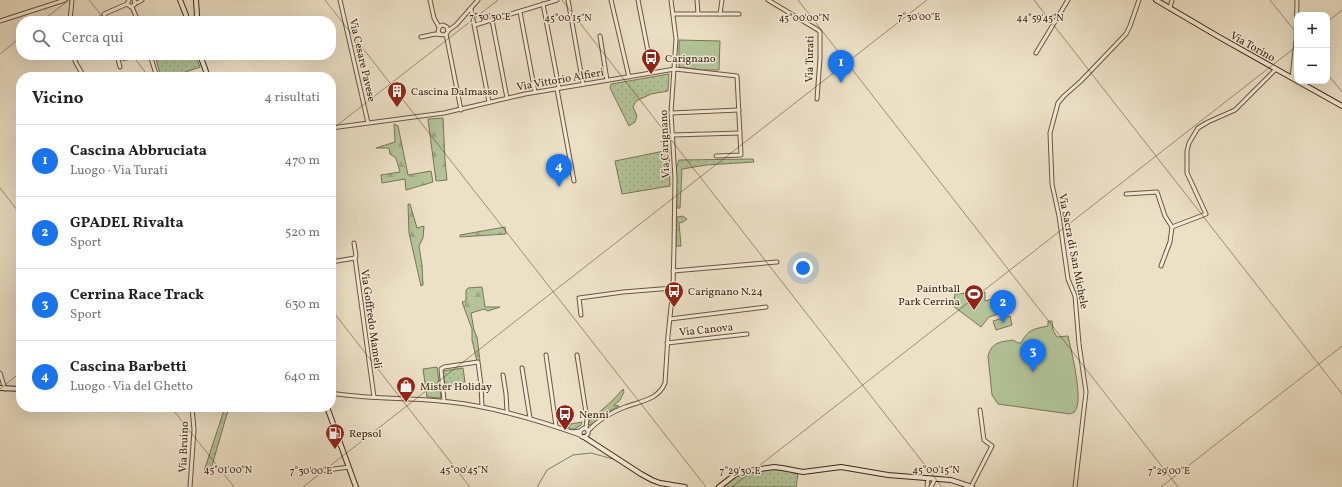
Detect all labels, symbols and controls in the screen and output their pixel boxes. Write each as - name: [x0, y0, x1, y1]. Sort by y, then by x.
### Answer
- text: 7°30'30"E: [469, 10, 511, 24]
- text: 7°30'00"E: [898, 10, 940, 24]
- text: 45°00'15"N: [544, 11, 592, 25]
- text: 45°00'00"N: [779, 11, 830, 25]
- text: 44°59'45"N: [1016, 11, 1064, 25]
- map controls: [1294, 12, 1330, 84]
- button: +: [1294, 12, 1330, 48]
- search box: [16, 16, 336, 60]
- street label: Via Cesare Pavese: [345, 17, 378, 103]
- icon: search: [30, 27, 52, 49]
- text: Cerca qui: [62, 28, 124, 49]
- street label: Via Torino: [1227, 29, 1278, 66]
- street label: Via Turati: [803, 35, 818, 83]
- bus stop icon: Carignano: [640, 47, 662, 75]
- button: −: [1294, 48, 1330, 84]
- pin: 1: [828, 50, 854, 83]
- place label: Carignano: [665, 52, 716, 67]
- street label: Via Vittorio Alfieri: [515, 65, 605, 96]
- building icon: Cascina Dalmasso: [386, 80, 408, 108]
- place label: Cascina Dalmasso: [411, 85, 498, 100]
- text: Vicino: [32, 87, 83, 110]
- text: 4 risultati: [264, 89, 320, 107]
- street label: Via Carignano: [657, 109, 674, 179]
- text: Cascina Abbruciata: [70, 141, 207, 162]
- text: 1: [42, 152, 48, 170]
- text: 470 m: [285, 152, 320, 170]
- pin: 4: [546, 154, 572, 187]
- text: Luogo · Via Turati: [70, 162, 168, 180]
- street label: Via Sacra di San Michele: [1054, 192, 1091, 310]
- text: GPADEL Rivalta: [70, 213, 184, 234]
- text: 2: [42, 224, 48, 242]
- text: 520 m: [285, 224, 320, 242]
- text: Sport: [70, 234, 102, 252]
- your location: [793, 258, 813, 278]
- street label: Via Goffredo Mameli: [356, 268, 385, 370]
- bus stop icon: Carignano N.24: [663, 280, 685, 308]
- place label: Paintball Park Cerrina: [898, 282, 961, 310]
- sports icon: Paintball Park Cerrina: [963, 283, 985, 311]
- text: Cerrina Race Track: [70, 285, 204, 306]
- place label: Carignano N.24: [688, 285, 763, 300]
- pin: 2: [990, 290, 1016, 323]
- text: 3: [42, 296, 48, 314]
- text: 630 m: [285, 296, 320, 314]
- text: Sport: [70, 306, 102, 324]
- street label: Via Canova: [678, 320, 734, 341]
- pin: 3: [1020, 339, 1046, 372]
- text: Cascina Barbetti: [70, 357, 187, 378]
- text: 4: [41, 368, 49, 386]
- text: 640 m: [284, 368, 320, 386]
- shop icon: Mister Holiday: [395, 375, 417, 403]
- text: Luogo · Via del Ghetto: [70, 378, 193, 396]
- place label: Mister Holiday: [420, 380, 492, 395]
- bus stop icon: Nenni: [554, 403, 576, 431]
- place label: Nenni: [579, 408, 609, 423]
- street label: Via Bruino: [176, 421, 193, 473]
- fuel station icon: Repsol: [324, 422, 346, 450]
- place label: Repsol: [349, 427, 382, 442]
- text: 45°01'00"N: [204, 463, 253, 477]
- text: 45°00'45"N: [440, 463, 489, 477]
- text: 45°00'15"N: [912, 463, 960, 477]
- text: 7°30'00"E: [290, 464, 332, 478]
- text: 7°29'30"E: [720, 464, 760, 478]
- text: 7°29'00"E: [1148, 464, 1190, 478]

